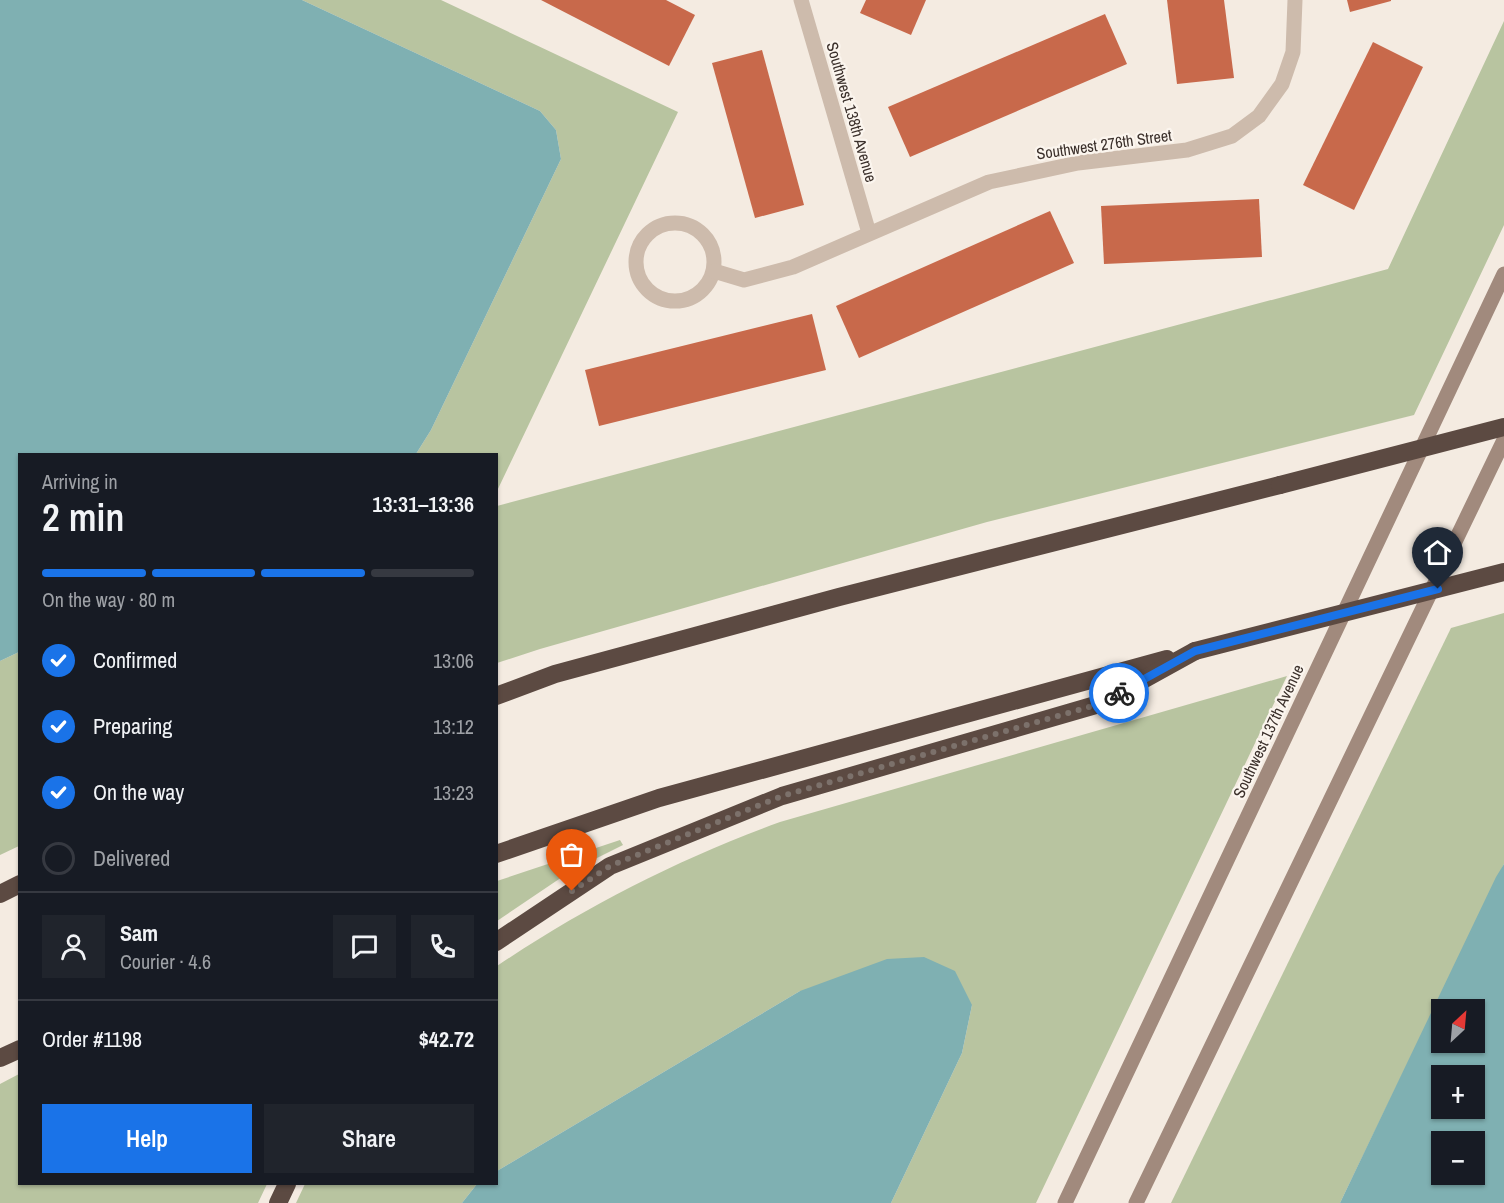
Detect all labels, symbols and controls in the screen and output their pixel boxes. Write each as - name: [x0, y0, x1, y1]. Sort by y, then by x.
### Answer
- street label: Southwest 138th Avenue: [821, 39, 883, 185]
- street label: Southwest 276th Street: [1035, 124, 1173, 164]
- text: Arriving in: [42, 468, 118, 495]
- text: 13:31–13:36: [372, 489, 474, 519]
- text: 2 min: [42, 491, 124, 543]
- pin: [1412, 527, 1463, 589]
- icon: home: [1421, 536, 1454, 569]
- text: On the way · 80 m: [42, 586, 175, 613]
- icon: check: [42, 644, 75, 677]
- text: Confirmed: [93, 645, 177, 675]
- text: 13:06: [433, 647, 474, 674]
- street label: Southwest 137th Avenue: [1227, 661, 1309, 801]
- courier: [1089, 663, 1149, 723]
- icon: bike: [1103, 677, 1136, 710]
- icon: check: [42, 710, 75, 743]
- text: Preparing: [93, 711, 172, 741]
- text: 13:12: [433, 713, 474, 740]
- icon: check: [42, 776, 75, 809]
- text: On the way: [93, 777, 184, 807]
- text: 13:23: [433, 779, 474, 806]
- pin: [546, 829, 597, 891]
- icon: bag: [555, 838, 588, 871]
- text: Delivered: [93, 843, 170, 873]
- button: person: [42, 915, 105, 978]
- button: chat: [333, 915, 396, 978]
- button: phone: [411, 915, 474, 978]
- text: Sam: [120, 918, 158, 948]
- text: Courier · 4.6: [120, 948, 211, 975]
- north arrow: [1431, 999, 1485, 1053]
- map controls: [1431, 999, 1485, 1185]
- text: Order #1198: [42, 1024, 142, 1054]
- text: $42.72: [419, 1024, 474, 1054]
- button: +: [1431, 1065, 1485, 1119]
- button: Help: [42, 1104, 252, 1173]
- button: Share: [264, 1104, 474, 1173]
- button: −: [1431, 1131, 1485, 1185]

